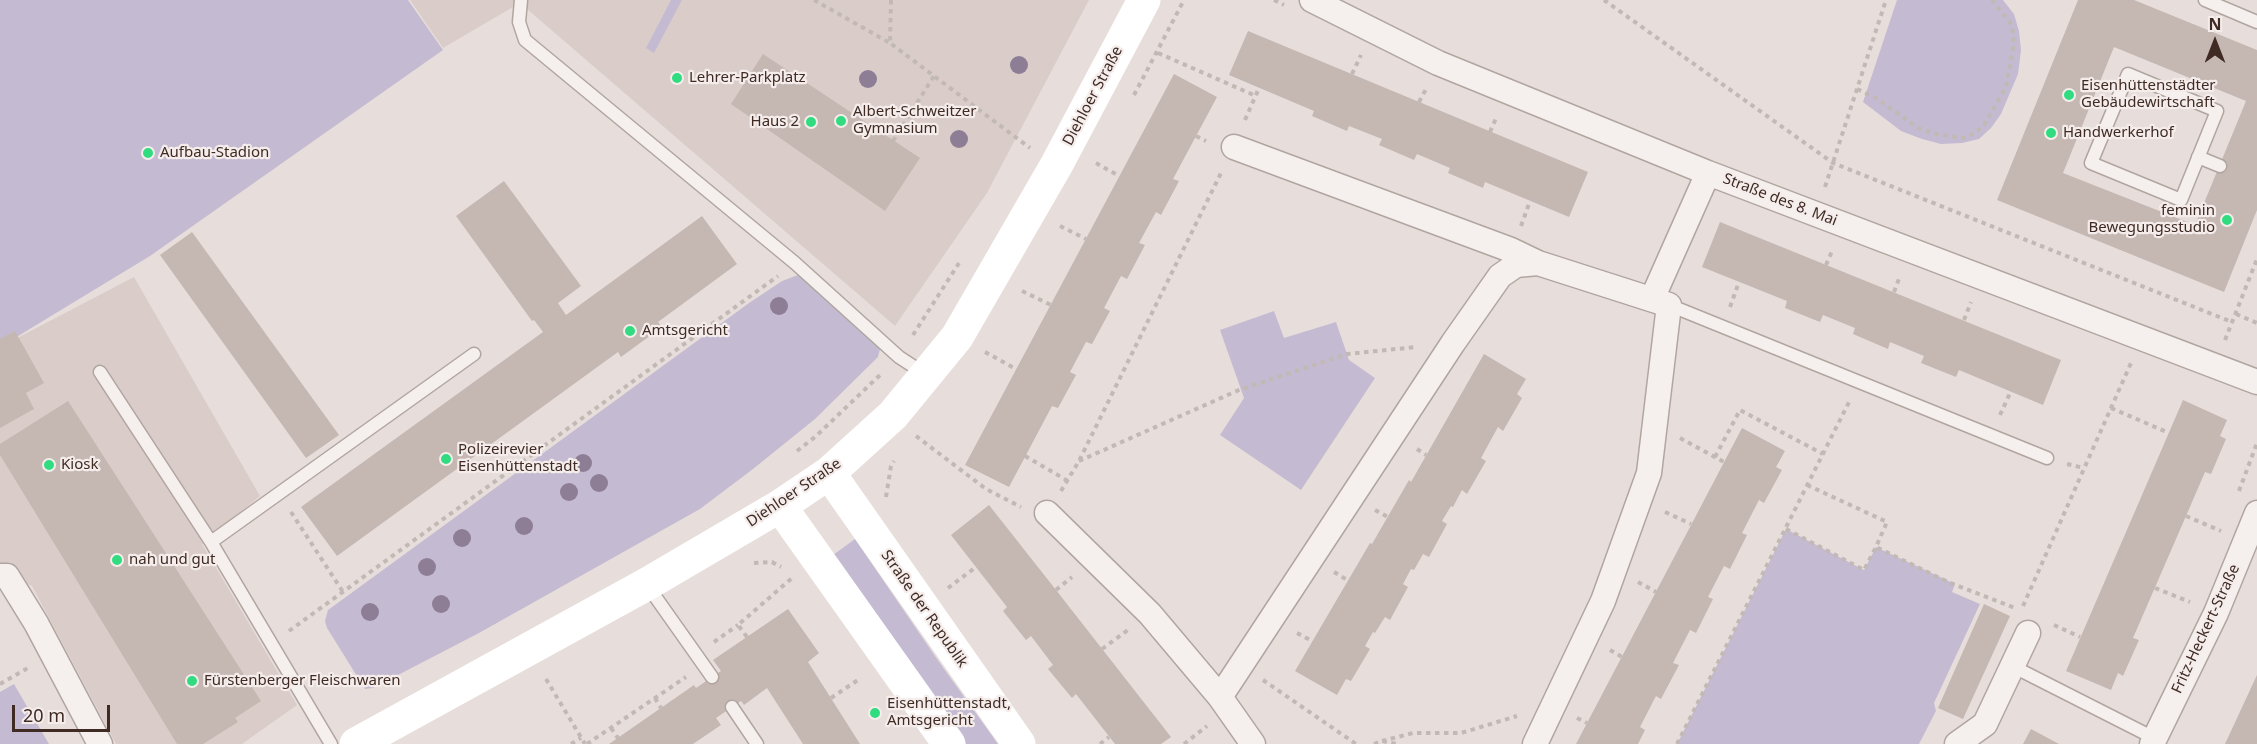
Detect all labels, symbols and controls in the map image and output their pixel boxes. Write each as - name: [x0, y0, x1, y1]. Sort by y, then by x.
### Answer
- north arrow: [2185, 12, 2245, 72]
- text: N: [2208, 13, 2222, 35]
- street label: Diehloer Straße: [1059, 43, 1127, 149]
- place label: Lehrer-Parkplatz: [689, 69, 806, 87]
- marker: Lehrer-Parkplatz: [670, 71, 684, 85]
- place label: Eisenhüttenstädter Gebäudewirtschaft: [2081, 77, 2216, 112]
- marker: Eisenhüttenstädter Gebäudewirtschaft: [2062, 88, 2076, 102]
- place label: Albert-Schweitzer Gymnasium: [853, 103, 977, 138]
- place label: Haus 2: [751, 113, 799, 131]
- marker: Albert-Schweitzer Gymnasium: [834, 114, 848, 128]
- marker: Haus 2: [804, 115, 818, 129]
- place label: Handwerkerhof: [2063, 124, 2174, 142]
- marker: Handwerkerhof: [2044, 126, 2058, 140]
- place label: Aufbau-Stadion: [160, 144, 269, 162]
- marker: Aufbau-Stadion: [141, 146, 155, 160]
- street label: Straße des 8. Mai: [1720, 170, 1840, 230]
- place label: feminin Bewegungsstudio: [2089, 202, 2215, 237]
- marker: feminin Bewegungsstudio: [2220, 213, 2234, 227]
- place label: Amtsgericht: [642, 322, 728, 340]
- marker: Amtsgericht: [623, 324, 637, 338]
- place label: Polizeirevier Eisenhüttenstadt: [458, 441, 578, 476]
- marker: Polizeirevier Eisenhüttenstadt: [439, 452, 453, 466]
- street label: Diehloer Straße: [743, 455, 845, 531]
- place label: Kiosk: [61, 456, 98, 474]
- marker: Kiosk: [42, 458, 56, 472]
- street label: Straße der Republik: [877, 547, 971, 671]
- place label: nah und gut: [129, 551, 215, 569]
- marker: nah und gut: [110, 553, 124, 567]
- street label: Fritz-Heckert-Straße: [2168, 561, 2244, 697]
- place label: Fürstenberger Fleischwaren: [204, 672, 401, 690]
- marker: Fürstenberger Fleischwaren: [185, 674, 199, 688]
- scale bar: [15, 693, 112, 731]
- place label: Eisenhüttenstadt, Amtsgericht: [887, 695, 1011, 730]
- text: 20 m: [23, 703, 65, 727]
- marker: Eisenhüttenstadt, Amtsgericht: [868, 706, 882, 720]

